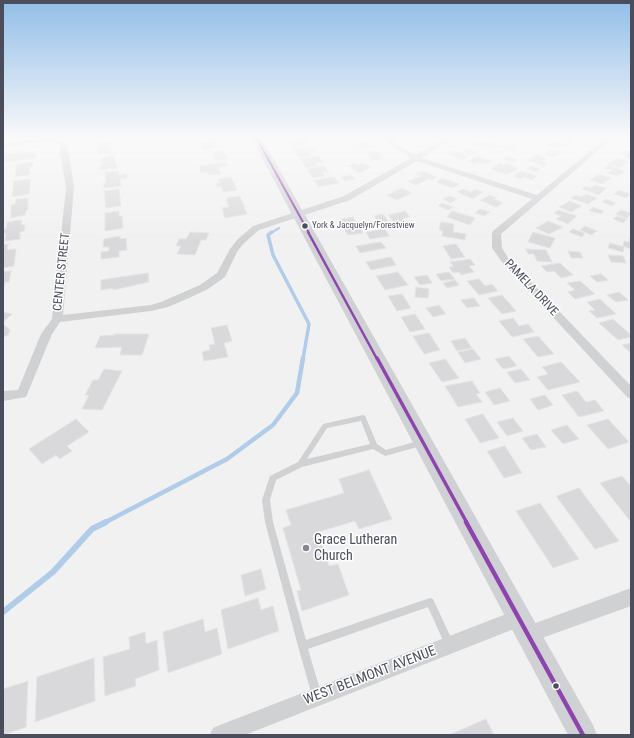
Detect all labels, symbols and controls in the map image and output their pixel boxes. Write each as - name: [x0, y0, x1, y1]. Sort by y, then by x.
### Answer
- marker: York & Jacquelyn/Forestview: [300, 221, 310, 231]
- place label: York & Jacquelyn/Forestview: [312, 221, 415, 231]
- street label: CENTER STREET: [51, 232, 73, 312]
- street label: PAMELA DRIVE: [501, 257, 561, 319]
- place label: Grace Lutheran Church: [314, 532, 397, 564]
- marker: Grace Lutheran Church: [301, 543, 311, 553]
- street label: WEST BELMONT AVENUE: [301, 643, 439, 709]
- unlabelled marker: [551, 681, 561, 691]

